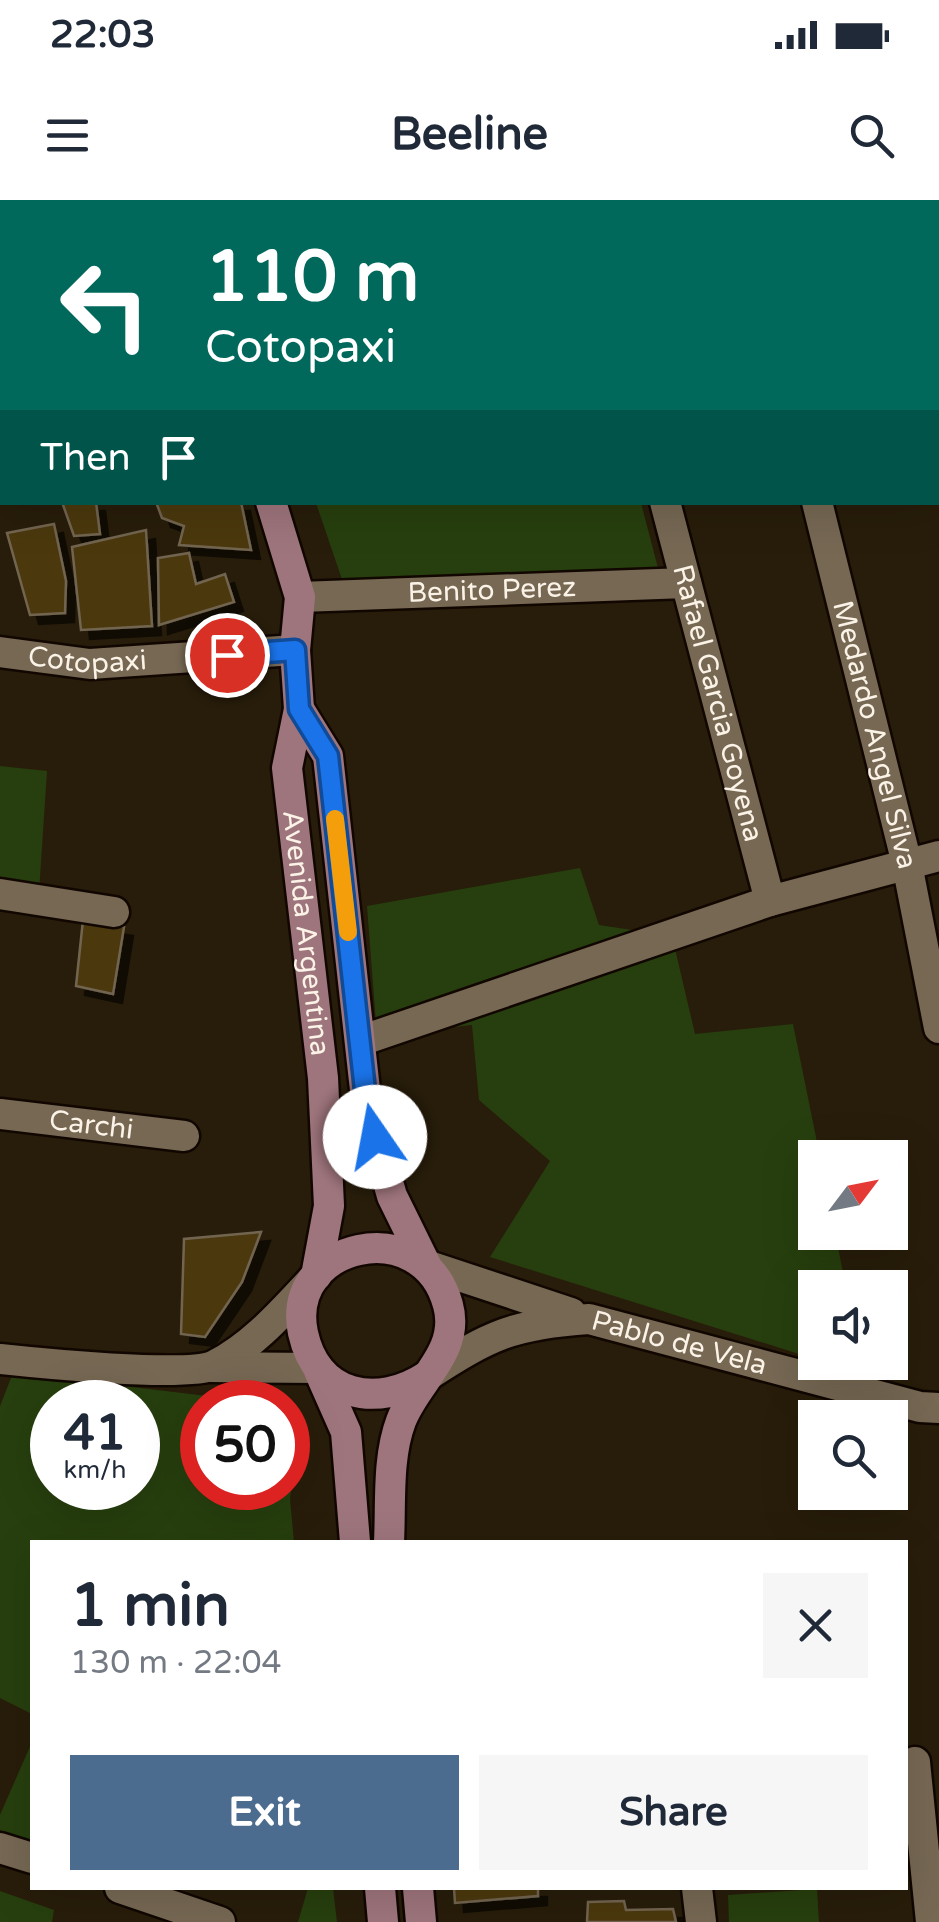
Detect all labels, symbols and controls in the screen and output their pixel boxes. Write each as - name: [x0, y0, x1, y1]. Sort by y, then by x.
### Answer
- text: 22:03: [50, 12, 155, 58]
- icon: menu: [40, 108, 95, 163]
- text: Beeline: [391, 108, 548, 162]
- icon: search: [844, 108, 899, 163]
- text: 110 m: [205, 236, 419, 320]
- icon: left: [40, 240, 170, 370]
- text: Cotopaxi: [205, 321, 396, 375]
- icon: arrive: [151, 430, 206, 485]
- text: Then: [40, 435, 131, 481]
- street label: Rafael Garcia Goyena: [665, 561, 771, 845]
- street label: Benito Perez: [407, 570, 577, 610]
- street label: Medardo Angel Silva: [825, 597, 925, 873]
- pin: [185, 613, 270, 698]
- icon: arrive: [200, 628, 255, 683]
- street label: Cotopaxi: [26, 639, 148, 681]
- street label: Avenida Argentina: [275, 808, 337, 1058]
- position arrow: [323, 1085, 427, 1189]
- street label: Carchi: [47, 1103, 135, 1147]
- north arrow: [798, 1140, 908, 1250]
- map controls: [798, 1140, 908, 1510]
- button: sound: [798, 1270, 908, 1380]
- street label: Pablo de Vela: [588, 1303, 771, 1383]
- speed limit sign: 50: [180, 1380, 310, 1510]
- button: search: [798, 1400, 908, 1510]
- text: 41: [64, 1403, 126, 1463]
- text: km/h: [64, 1455, 126, 1485]
- text: 1 min: [70, 1570, 230, 1642]
- button: close: [763, 1573, 868, 1678]
- text: 130 m · 22:04: [70, 1644, 282, 1682]
- button: Exit: [70, 1755, 459, 1870]
- button: Share: [479, 1755, 868, 1870]

